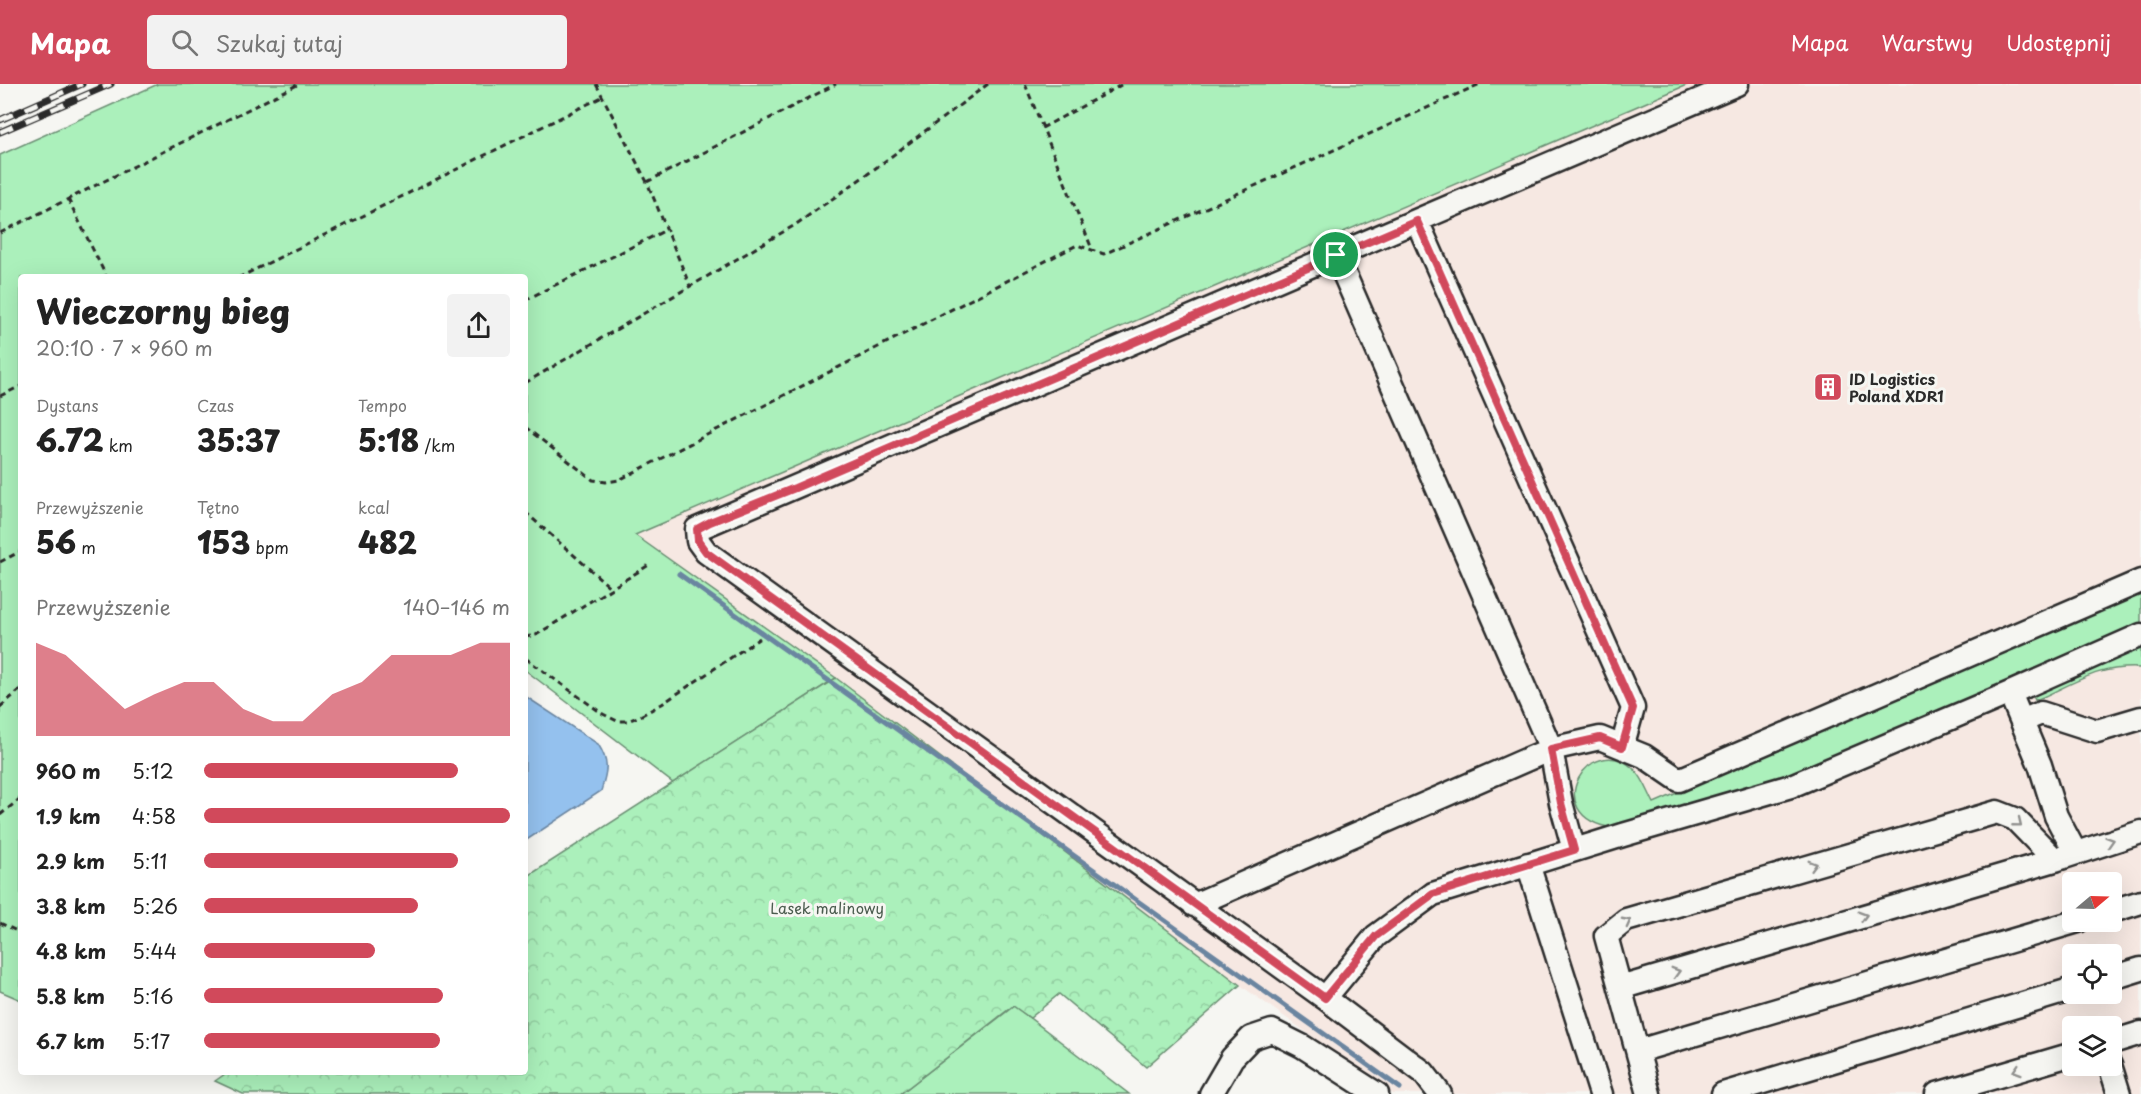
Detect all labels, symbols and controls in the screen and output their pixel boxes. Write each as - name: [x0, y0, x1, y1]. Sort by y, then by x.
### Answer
- search box: [147, 15, 567, 69]
- text: Mapa: [30, 21, 111, 64]
- icon: search: [168, 26, 201, 59]
- text: Szukaj tutaj: [216, 26, 343, 59]
- text: Mapa: [1791, 26, 1849, 58]
- text: Warstwy: [1882, 26, 1973, 58]
- text: Udostępnij: [2006, 26, 2111, 58]
- pin: [1310, 229, 1361, 280]
- icon: arrive: [1319, 238, 1352, 271]
- text: Wieczorny bieg: [36, 285, 290, 335]
- button: share: [447, 294, 510, 357]
- text: 20:10 · 7 × 960 m: [36, 333, 213, 363]
- place label: ID Logistics Poland XDR1: [1849, 367, 1943, 407]
- building icon: ID Logistics Poland XDR1: [1812, 371, 1844, 403]
- text: Dystans: [36, 393, 99, 417]
- text: Czas: [197, 393, 234, 417]
- text: Tempo: [358, 393, 407, 417]
- text: 6.72: [36, 417, 103, 462]
- text: 35:37: [197, 417, 280, 462]
- text: 5:18: [358, 417, 419, 462]
- text: km: [103, 433, 133, 457]
- text: /km: [419, 433, 455, 457]
- text: Przewyższenie: [36, 495, 144, 519]
- text: Tętno: [197, 495, 239, 519]
- text: kcal: [358, 495, 390, 519]
- text: 56: [36, 519, 76, 564]
- text: 153: [197, 519, 251, 564]
- text: 482: [358, 519, 417, 564]
- text: m: [76, 535, 96, 559]
- text: bpm: [251, 535, 289, 559]
- text: Przewyższenie: [36, 592, 171, 622]
- text: 140–146 m: [403, 592, 510, 622]
- text: 960 m: [36, 756, 101, 786]
- text: 5:12: [132, 756, 174, 786]
- text: 1.9 km: [36, 801, 101, 831]
- text: 4:58: [132, 801, 176, 831]
- one-way arrow: [2011, 816, 2022, 827]
- one-way arrow: [2104, 836, 2115, 849]
- text: 2.9 km: [36, 846, 105, 876]
- text: 5:11: [132, 846, 167, 876]
- one-way arrow: [1807, 860, 1818, 872]
- north arrow: [2062, 872, 2122, 932]
- map controls: [2062, 872, 2122, 1076]
- text: 3.8 km: [36, 891, 106, 921]
- text: 5:26: [132, 891, 178, 921]
- park label: Lasek malinowy: [770, 896, 884, 919]
- one-way arrow: [1857, 911, 1868, 923]
- one-way arrow: [1621, 918, 1631, 929]
- text: 4.8 km: [36, 936, 106, 966]
- text: 5:44: [132, 936, 177, 966]
- button: locate: [2062, 944, 2122, 1004]
- one-way arrow: [1670, 967, 1681, 979]
- text: 5.8 km: [36, 981, 105, 1011]
- text: 5:16: [132, 981, 174, 1011]
- button: layers: [2062, 1016, 2122, 1076]
- text: 6.7 km: [36, 1026, 105, 1056]
- text: 5:17: [132, 1026, 170, 1056]
- one-way arrow: [2012, 1063, 2023, 1075]

